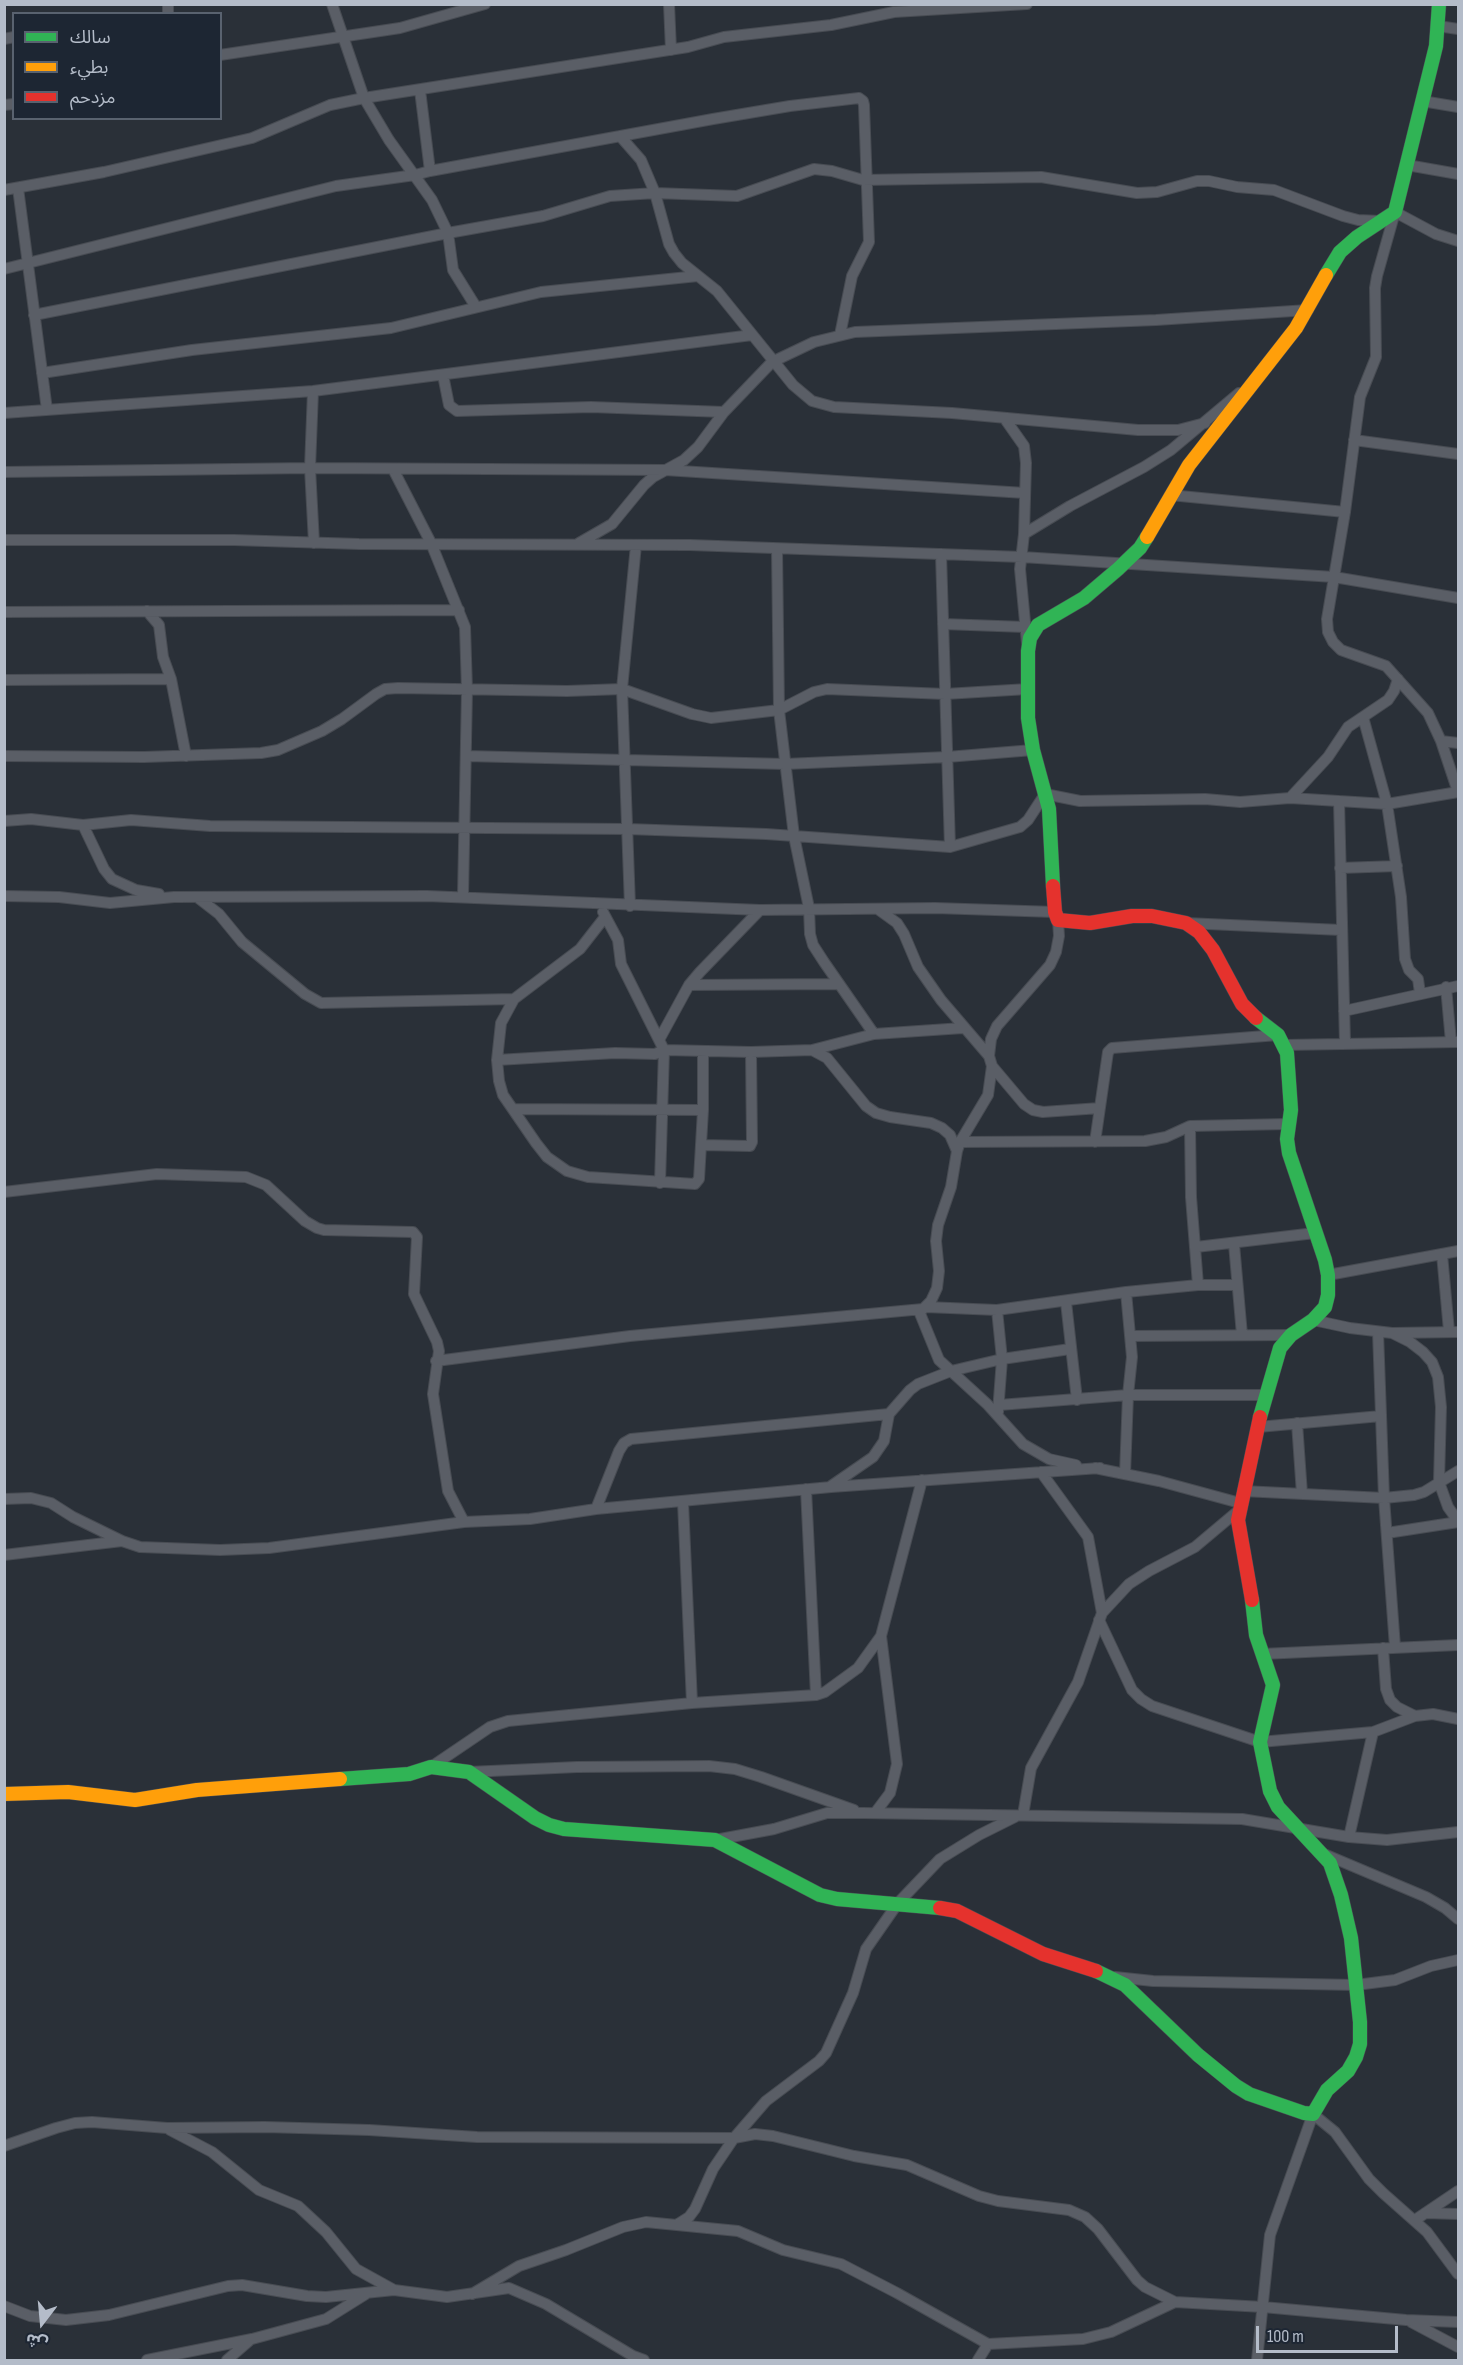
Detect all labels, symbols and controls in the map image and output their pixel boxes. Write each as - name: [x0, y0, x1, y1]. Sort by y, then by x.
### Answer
- legend: [12, 12, 222, 120]
- text: سالك: [70, 27, 111, 48]
- text: بطيء: [70, 57, 108, 78]
- text: مزدحم: [70, 87, 115, 108]
- north arrow: [12, 2293, 72, 2353]
- scale bar: [1259, 2314, 1402, 2352]
- text: 100 m: [1267, 2326, 1304, 2347]
- text: ش: [24, 2329, 50, 2353]

